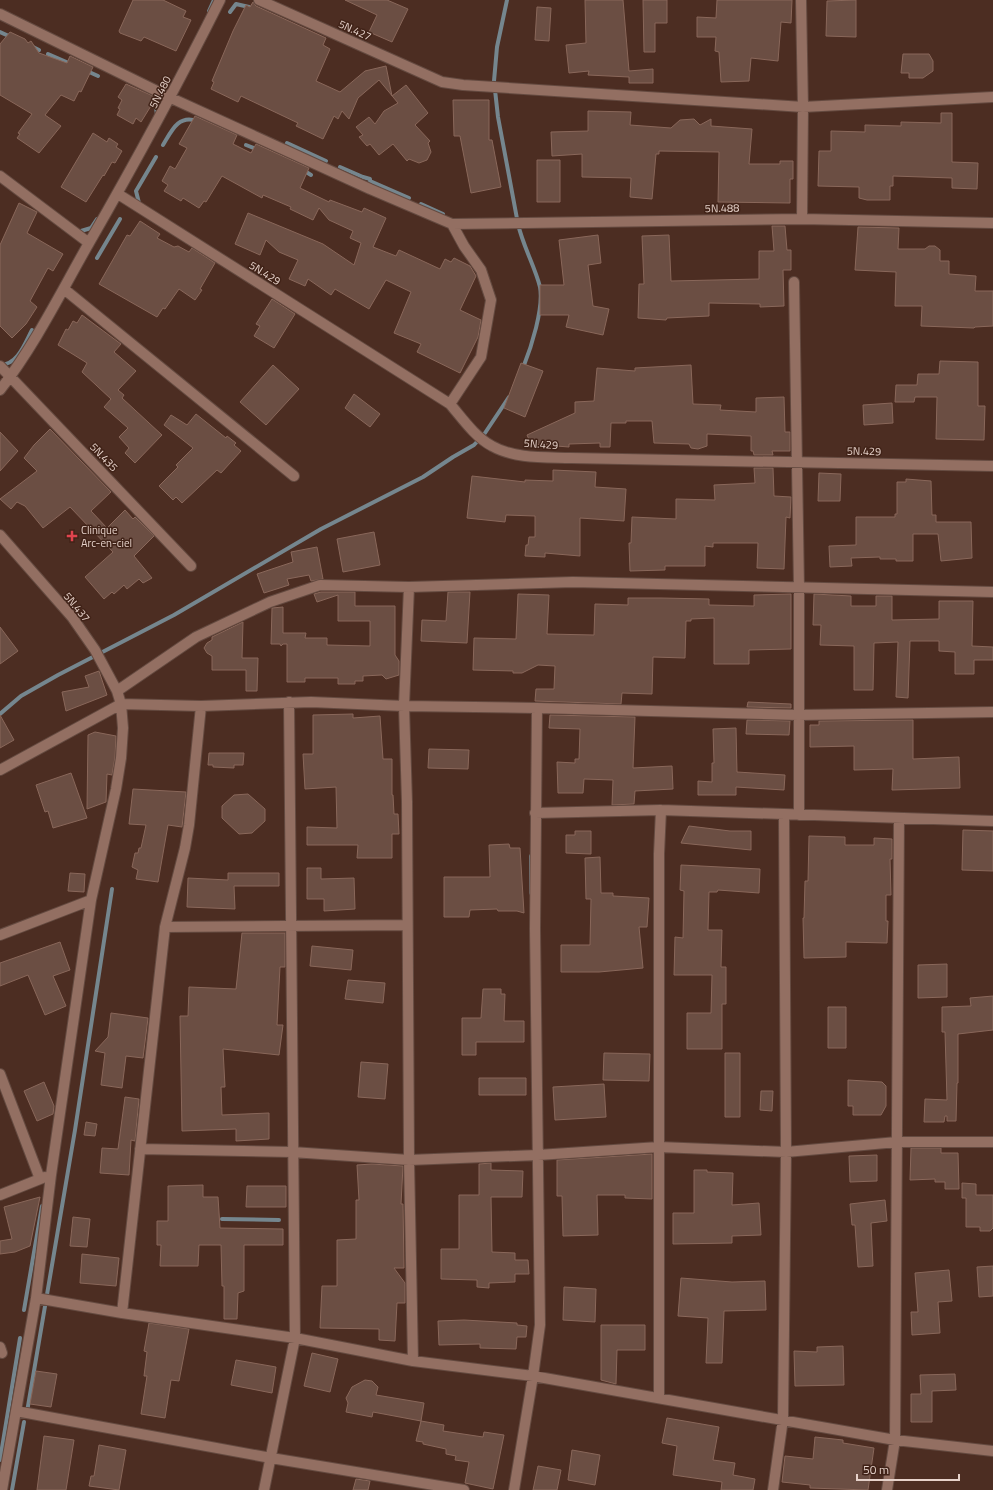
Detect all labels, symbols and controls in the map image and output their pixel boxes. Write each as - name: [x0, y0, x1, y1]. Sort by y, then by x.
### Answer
- street label: 5N.427: [336, 16, 374, 44]
- street label: 5N.480: [145, 73, 175, 111]
- street label: 5N.488: [705, 200, 739, 216]
- street label: 5N.429: [246, 257, 284, 289]
- street label: 5N.429: [523, 435, 559, 453]
- street label: 5N.435: [86, 439, 122, 475]
- street label: 5N.429: [847, 443, 881, 459]
- place label: Clinique Arc-en-ciel: [81, 522, 132, 551]
- marker: Clinique Arc-en-ciel: [66, 530, 78, 542]
- street label: 5N.437: [60, 589, 94, 625]
- scale bar: [857, 1456, 959, 1482]
- text: 50 m: [863, 1460, 889, 1479]

